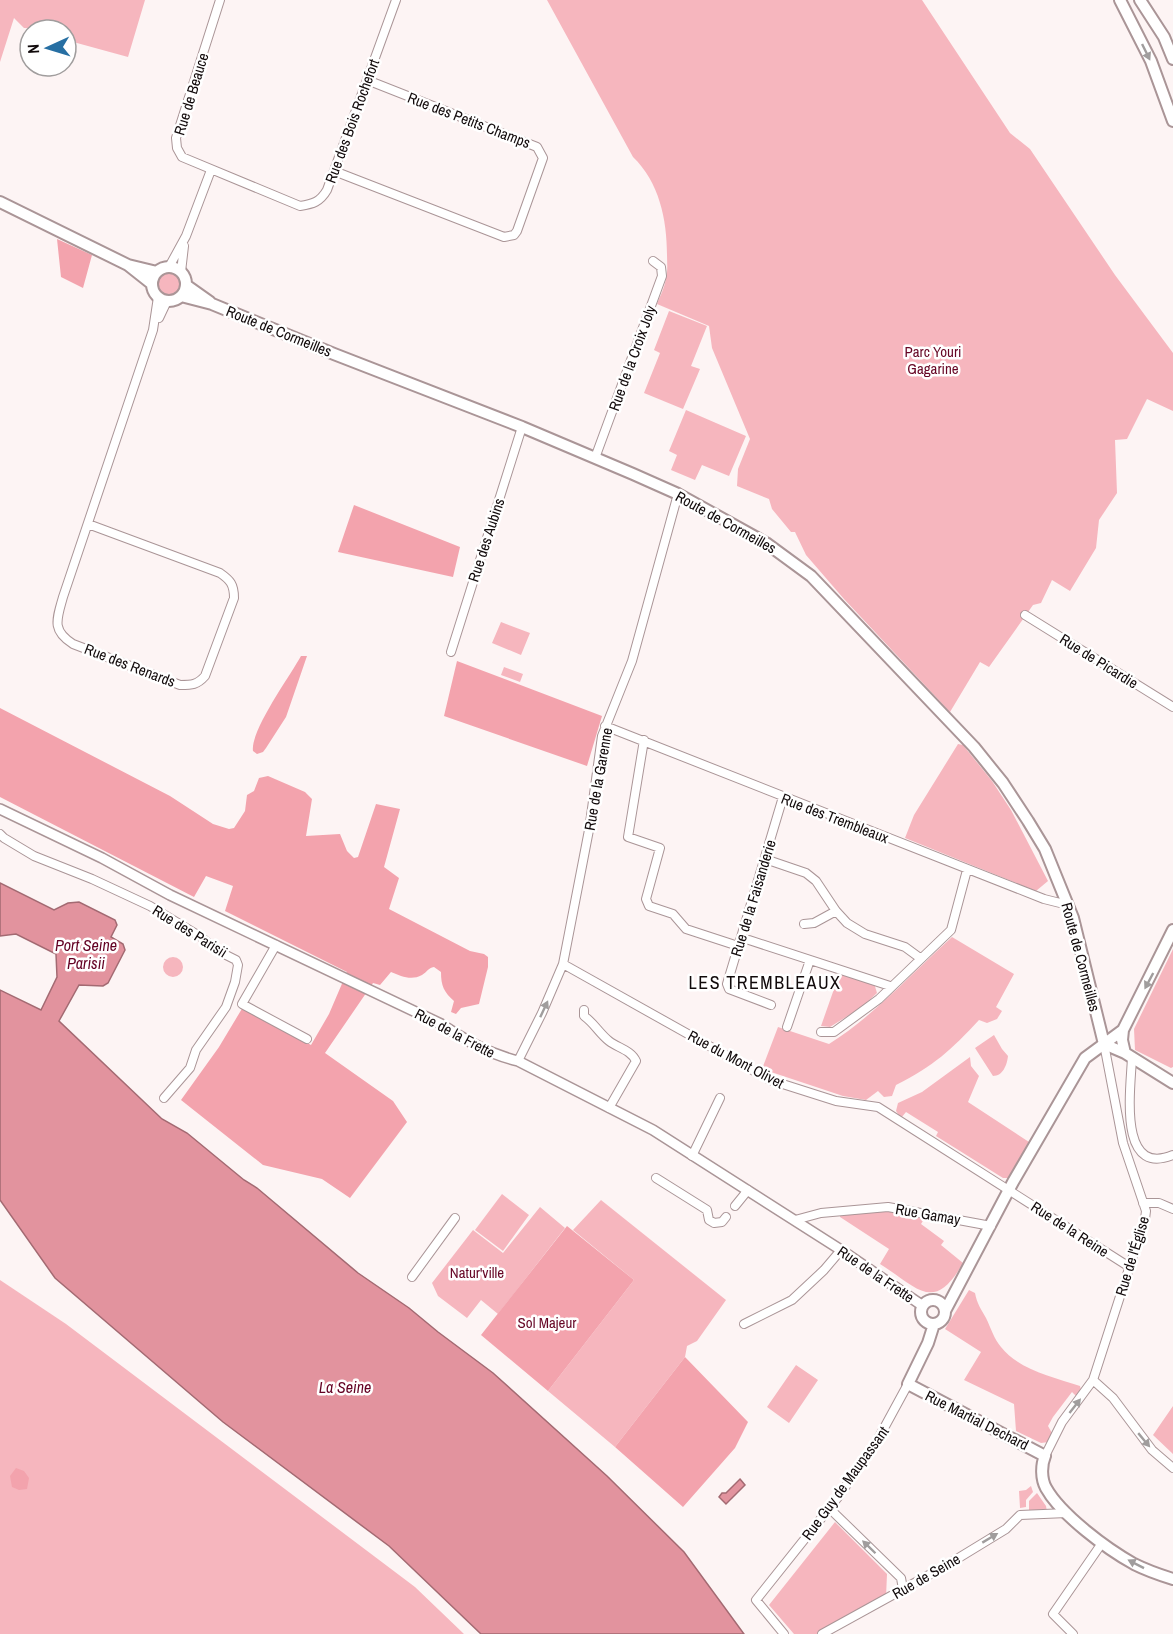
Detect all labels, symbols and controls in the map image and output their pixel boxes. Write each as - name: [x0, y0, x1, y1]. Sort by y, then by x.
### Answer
- north arrow: [18, 18, 78, 78]
- text: N: [22, 44, 44, 55]
- one-way arrow: [1142, 44, 1151, 61]
- street label: Rue de Beauce: [169, 50, 213, 138]
- street label: Rue des Bois Rochefort: [320, 56, 384, 186]
- street label: Rue des Petits Champs: [405, 87, 533, 153]
- street label: Route de Cormeilles: [223, 300, 335, 362]
- street label: Rue de la Croix Joly: [603, 302, 661, 414]
- park label: Parc Youri Gagarine: [905, 341, 961, 379]
- street label: Route de Cormeilles: [672, 486, 780, 558]
- street label: Rue des Aubins: [463, 495, 509, 585]
- street label: Rue de Picardie: [1056, 629, 1142, 694]
- street label: Rue des Renards: [82, 638, 178, 692]
- street label: Rue de la Garenne: [579, 726, 617, 832]
- street label: Rue des Trembleaux: [778, 788, 893, 848]
- street label: Rue de la Faisanderie: [725, 837, 781, 959]
- street label: Rue des Parisii: [148, 900, 232, 962]
- street label: Route de Cormeilles: [1056, 900, 1106, 1014]
- water label: Port Seine Parisii: [55, 934, 117, 974]
- district label: LES TREMBLEAUX: [689, 970, 841, 995]
- one-way arrow: [1144, 972, 1154, 989]
- one-way arrow: [539, 1000, 549, 1018]
- street label: Rue de la Frette: [411, 1003, 499, 1063]
- street label: Rue du Mont Olivet: [684, 1025, 788, 1093]
- street label: Rue de la Reine: [1027, 1196, 1113, 1262]
- street label: Rue Gamay: [894, 1198, 963, 1230]
- street label: Rue de l'Église: [1110, 1213, 1154, 1298]
- street label: Rue de la Frette: [834, 1241, 919, 1307]
- park label: Natur'ville: [450, 1262, 504, 1283]
- park label: Sol Majeur: [518, 1312, 576, 1333]
- water label: La Seine: [319, 1376, 371, 1398]
- street label: Rue Martial Dechard: [922, 1385, 1032, 1455]
- one-way arrow: [1068, 1398, 1080, 1413]
- street label: Rue Guy de Maupassant: [797, 1421, 894, 1544]
- one-way arrow: [1138, 1432, 1151, 1448]
- one-way arrow: [982, 1533, 998, 1544]
- one-way arrow: [862, 1541, 877, 1554]
- street label: Rue de Seine: [888, 1548, 964, 1604]
- one-way arrow: [1127, 1559, 1144, 1569]

